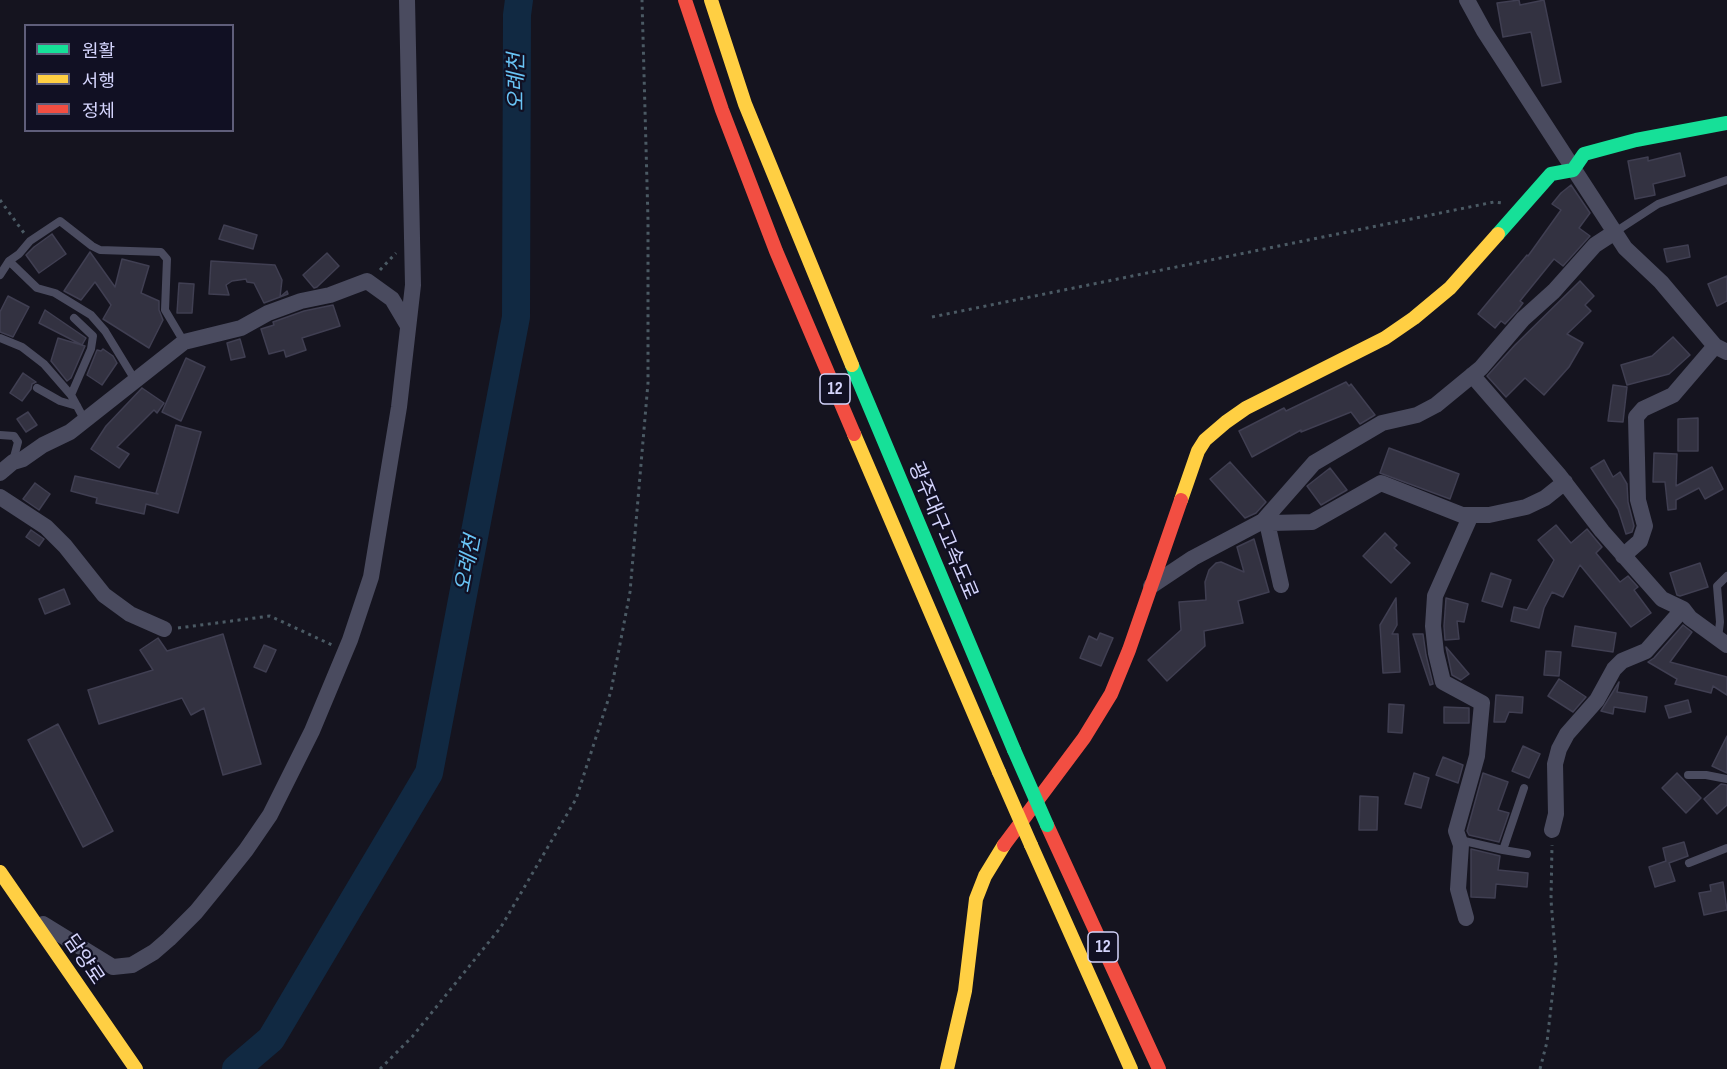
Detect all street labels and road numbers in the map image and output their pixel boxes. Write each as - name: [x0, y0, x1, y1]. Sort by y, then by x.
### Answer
- road number: 12: [820, 374, 850, 404]
- street label: 광주대구고속도로: [902, 459, 982, 603]
- street label: 담양로: [58, 930, 108, 990]
- road number: 12: [1088, 932, 1118, 962]

